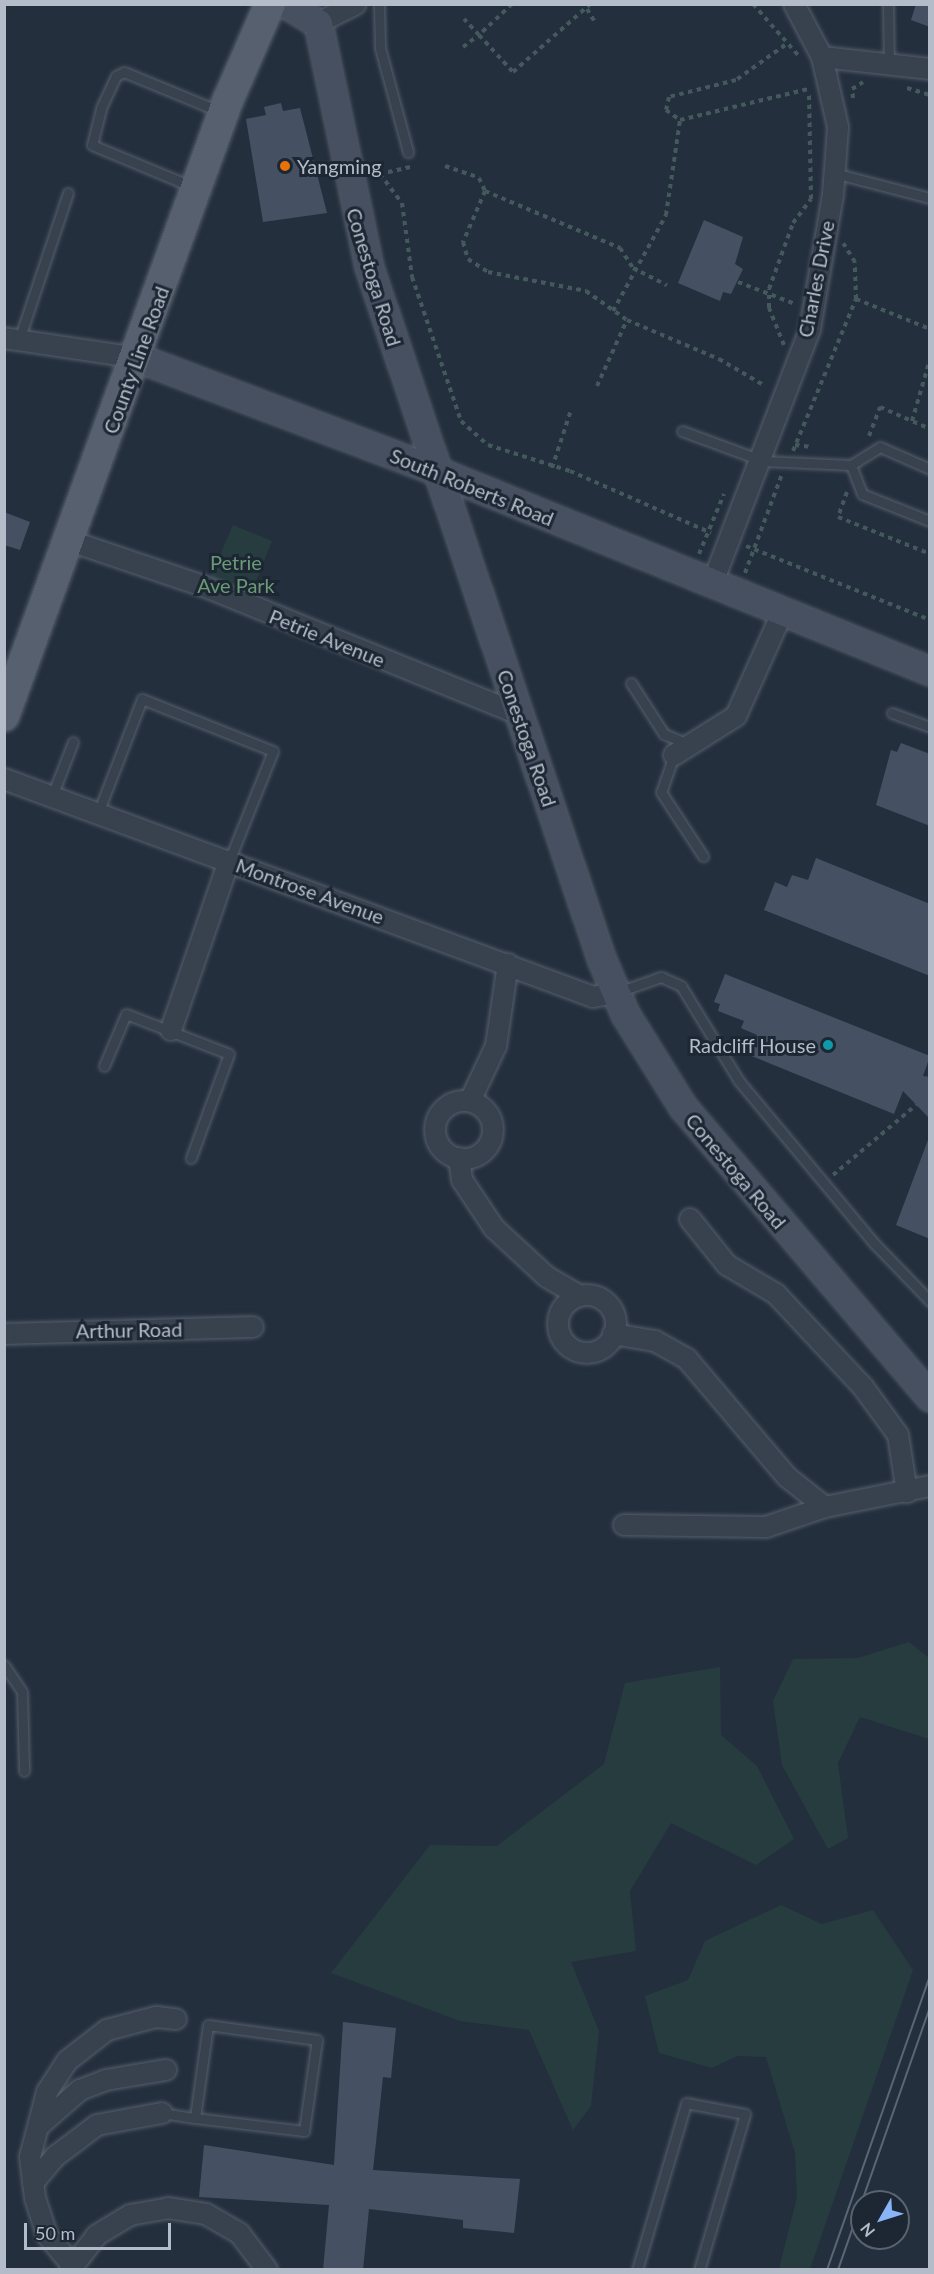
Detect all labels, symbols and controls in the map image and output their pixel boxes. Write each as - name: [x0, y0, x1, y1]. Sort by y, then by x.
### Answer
- place label: Yangming: [297, 154, 382, 178]
- marker: Yangming: [278, 159, 292, 173]
- street label: Conestoga Road: [342, 205, 406, 349]
- street label: Charles Drive: [793, 219, 839, 339]
- street label: County Line Road: [98, 283, 174, 437]
- street label: South Roberts Road: [387, 443, 557, 531]
- park label: Petrie Ave Park: [197, 550, 275, 597]
- street label: Petrie Avenue: [265, 604, 389, 672]
- street label: Conestoga Road: [492, 666, 562, 810]
- street label: Montrose Avenue: [232, 853, 388, 929]
- place label: Radcliff House: [688, 1033, 816, 1057]
- marker: Radcliff House: [821, 1038, 835, 1052]
- street label: Conestoga Road: [681, 1108, 791, 1234]
- street label: Arthur Road: [75, 1317, 183, 1343]
- north arrow: [850, 2190, 910, 2250]
- scale bar: [27, 2211, 174, 2249]
- text: N: [856, 2220, 878, 2241]
- text: 50 m: [35, 2222, 75, 2244]

